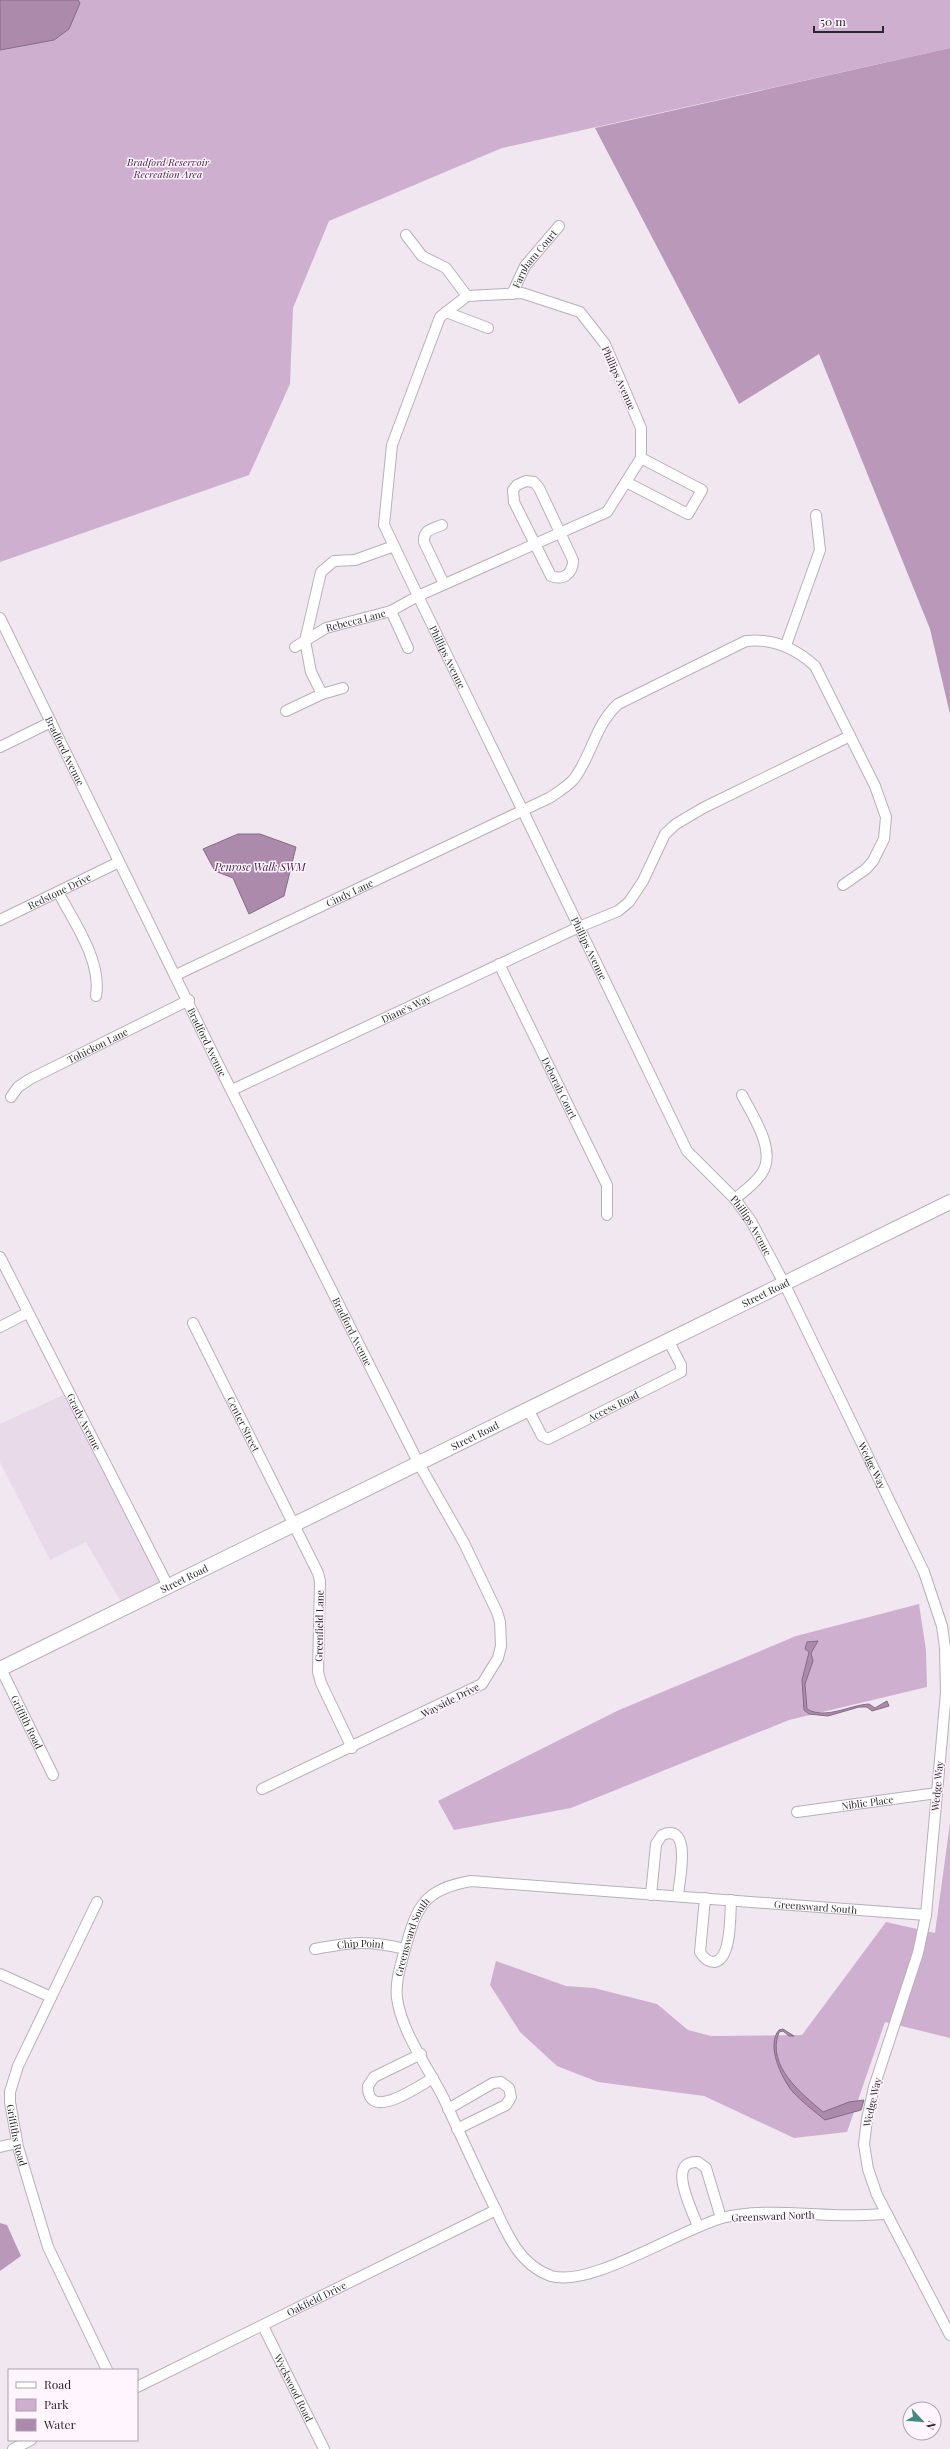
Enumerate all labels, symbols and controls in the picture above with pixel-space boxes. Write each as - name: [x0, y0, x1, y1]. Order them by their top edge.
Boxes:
- scale bar: [814, 8, 883, 34]
- text: 50 m: [820, 13, 846, 29]
- park label: Bradford Reservoir Recreation Area: [126, 155, 210, 181]
- street label: Farnham Court: [509, 226, 560, 290]
- street label: Phillips Avenue: [599, 344, 639, 412]
- street label: Rebecca Lane: [324, 606, 387, 635]
- street label: Phillips Avenue: [426, 623, 469, 691]
- street label: Bradford Avenue: [42, 714, 88, 788]
- water label: Penrose Walk SWM: [213, 859, 307, 874]
- street label: Redstone Drive: [25, 870, 93, 912]
- street label: Cindy Lane: [323, 875, 375, 910]
- street label: Phillips Avenue: [568, 914, 610, 982]
- street label: Diane's Way: [379, 991, 433, 1026]
- street label: Bradford Avenue: [184, 1005, 230, 1079]
- street label: Tohickon Lane: [65, 1025, 130, 1066]
- street label: Deborah Court: [538, 1055, 581, 1122]
- street label: Phillips Avenue: [728, 1192, 775, 1258]
- street label: Street Road: [739, 1275, 792, 1310]
- street label: Bradford Avenue: [329, 1295, 376, 1368]
- street label: Access Road: [585, 1387, 641, 1425]
- street label: Grady Avenue: [64, 1391, 105, 1453]
- street label: Center Street: [224, 1394, 263, 1455]
- street label: Street Road: [448, 1418, 501, 1453]
- street label: Wedge Way: [855, 1439, 890, 1491]
- street label: Street Road: [158, 1561, 211, 1596]
- street label: Greenfield Lane: [311, 1590, 327, 1662]
- street label: Wayside Drive: [418, 1679, 482, 1721]
- street label: Griffith Road: [8, 1693, 46, 1752]
- street label: Wedge Way: [928, 1760, 946, 1813]
- street label: Niblic Place: [841, 1792, 894, 1813]
- street label: Greensward South: [391, 1894, 433, 1978]
- street label: Greensward South: [774, 1897, 858, 1917]
- street label: Chip Point: [336, 1936, 386, 1952]
- street label: Wedge Way: [859, 2076, 884, 2129]
- street label: Griffiths Road: [4, 2103, 30, 2168]
- street label: Greensward North: [731, 2208, 815, 2224]
- street label: Oakfield Drive: [284, 2278, 349, 2319]
- street label: Wyckwood Road: [271, 2351, 316, 2424]
- legend: [8, 2369, 138, 2441]
- text: Road: [44, 2376, 71, 2392]
- text: Park: [44, 2396, 69, 2412]
- north arrow: [902, 2401, 942, 2441]
- text: Water: [43, 2416, 77, 2432]
- text: N: [923, 2419, 940, 2433]

